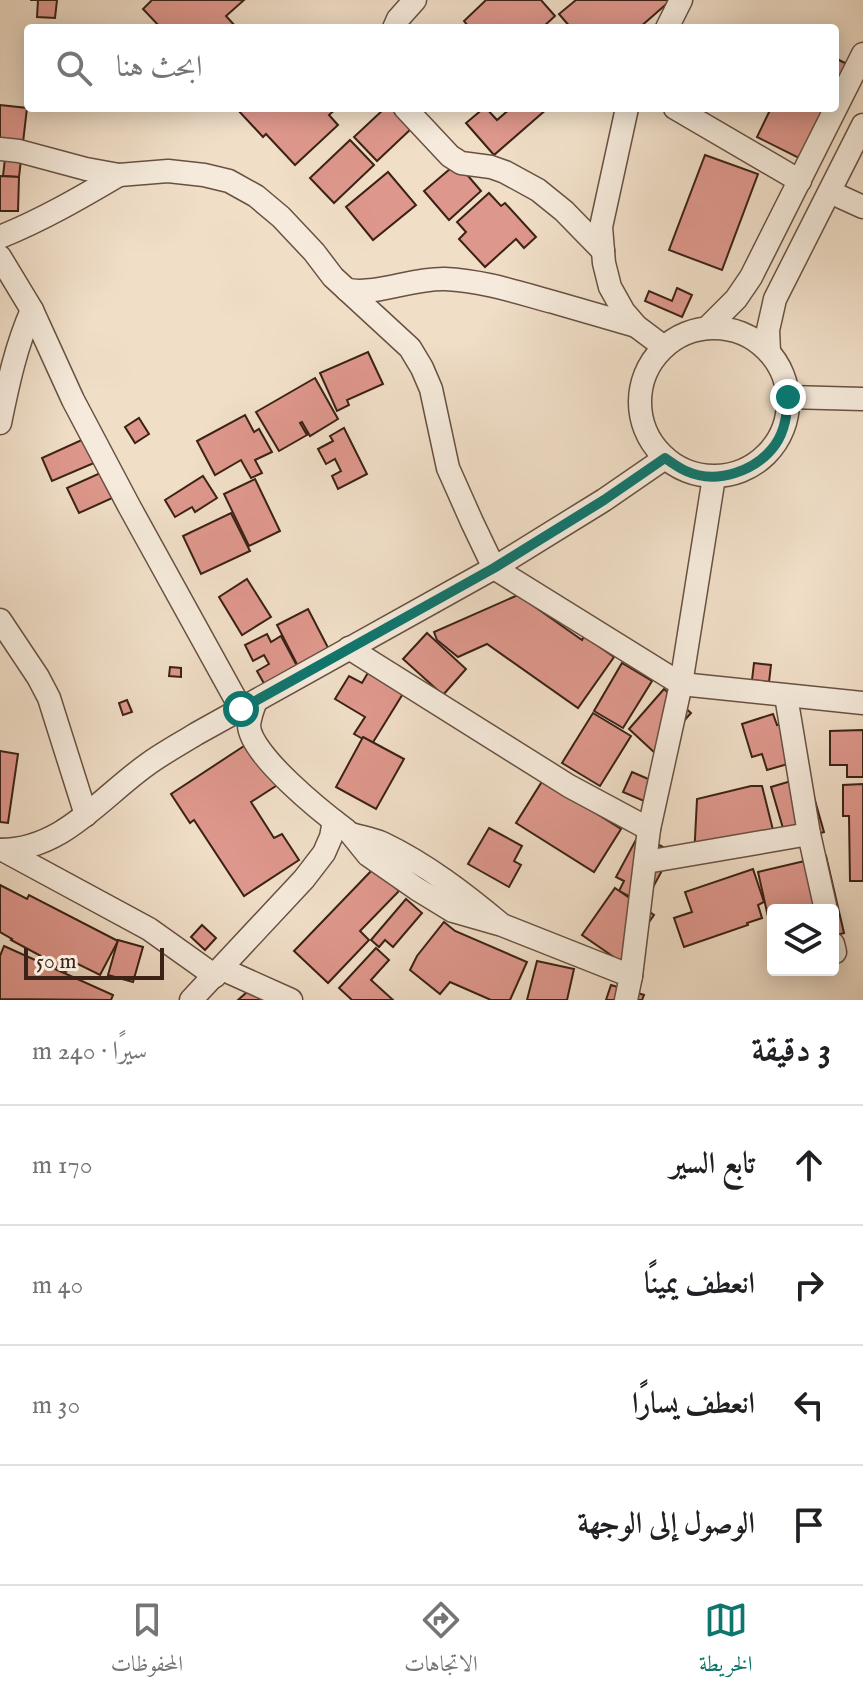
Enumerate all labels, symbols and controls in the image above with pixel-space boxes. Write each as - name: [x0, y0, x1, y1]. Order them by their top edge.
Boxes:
- search box: [24, 24, 839, 112]
- icon: search: [52, 46, 96, 90]
- text: ابحث هنا: [116, 49, 203, 87]
- route end: [770, 379, 806, 415]
- route start: [223, 691, 259, 727]
- map controls: [767, 904, 839, 976]
- button: layers: [767, 904, 839, 976]
- scale bar: [24, 944, 164, 980]
- text: 50 m: [36, 948, 77, 976]
- text: 3 دقيقة: [752, 1029, 831, 1072]
- text: سيرًا · 240 m: [32, 1035, 147, 1068]
- icon: ahead: [787, 1143, 831, 1187]
- text: تابع السير: [670, 1146, 755, 1184]
- text: 170 m: [32, 1149, 92, 1182]
- icon: right: [787, 1263, 831, 1307]
- text: انعطف يمينًا: [644, 1266, 755, 1304]
- text: 40 m: [32, 1269, 83, 1302]
- icon: left: [787, 1383, 831, 1427]
- text: انعطف يسارًا: [632, 1386, 755, 1424]
- text: 30 m: [32, 1389, 80, 1422]
- icon: arrive: [787, 1503, 831, 1547]
- text: الوصول إلى الوجهة: [578, 1506, 755, 1544]
- tab: المحفوظات: [111, 1598, 183, 1685]
- tab: الاتجاهات: [404, 1598, 478, 1685]
- tab: الخريطة: [699, 1598, 752, 1685]

